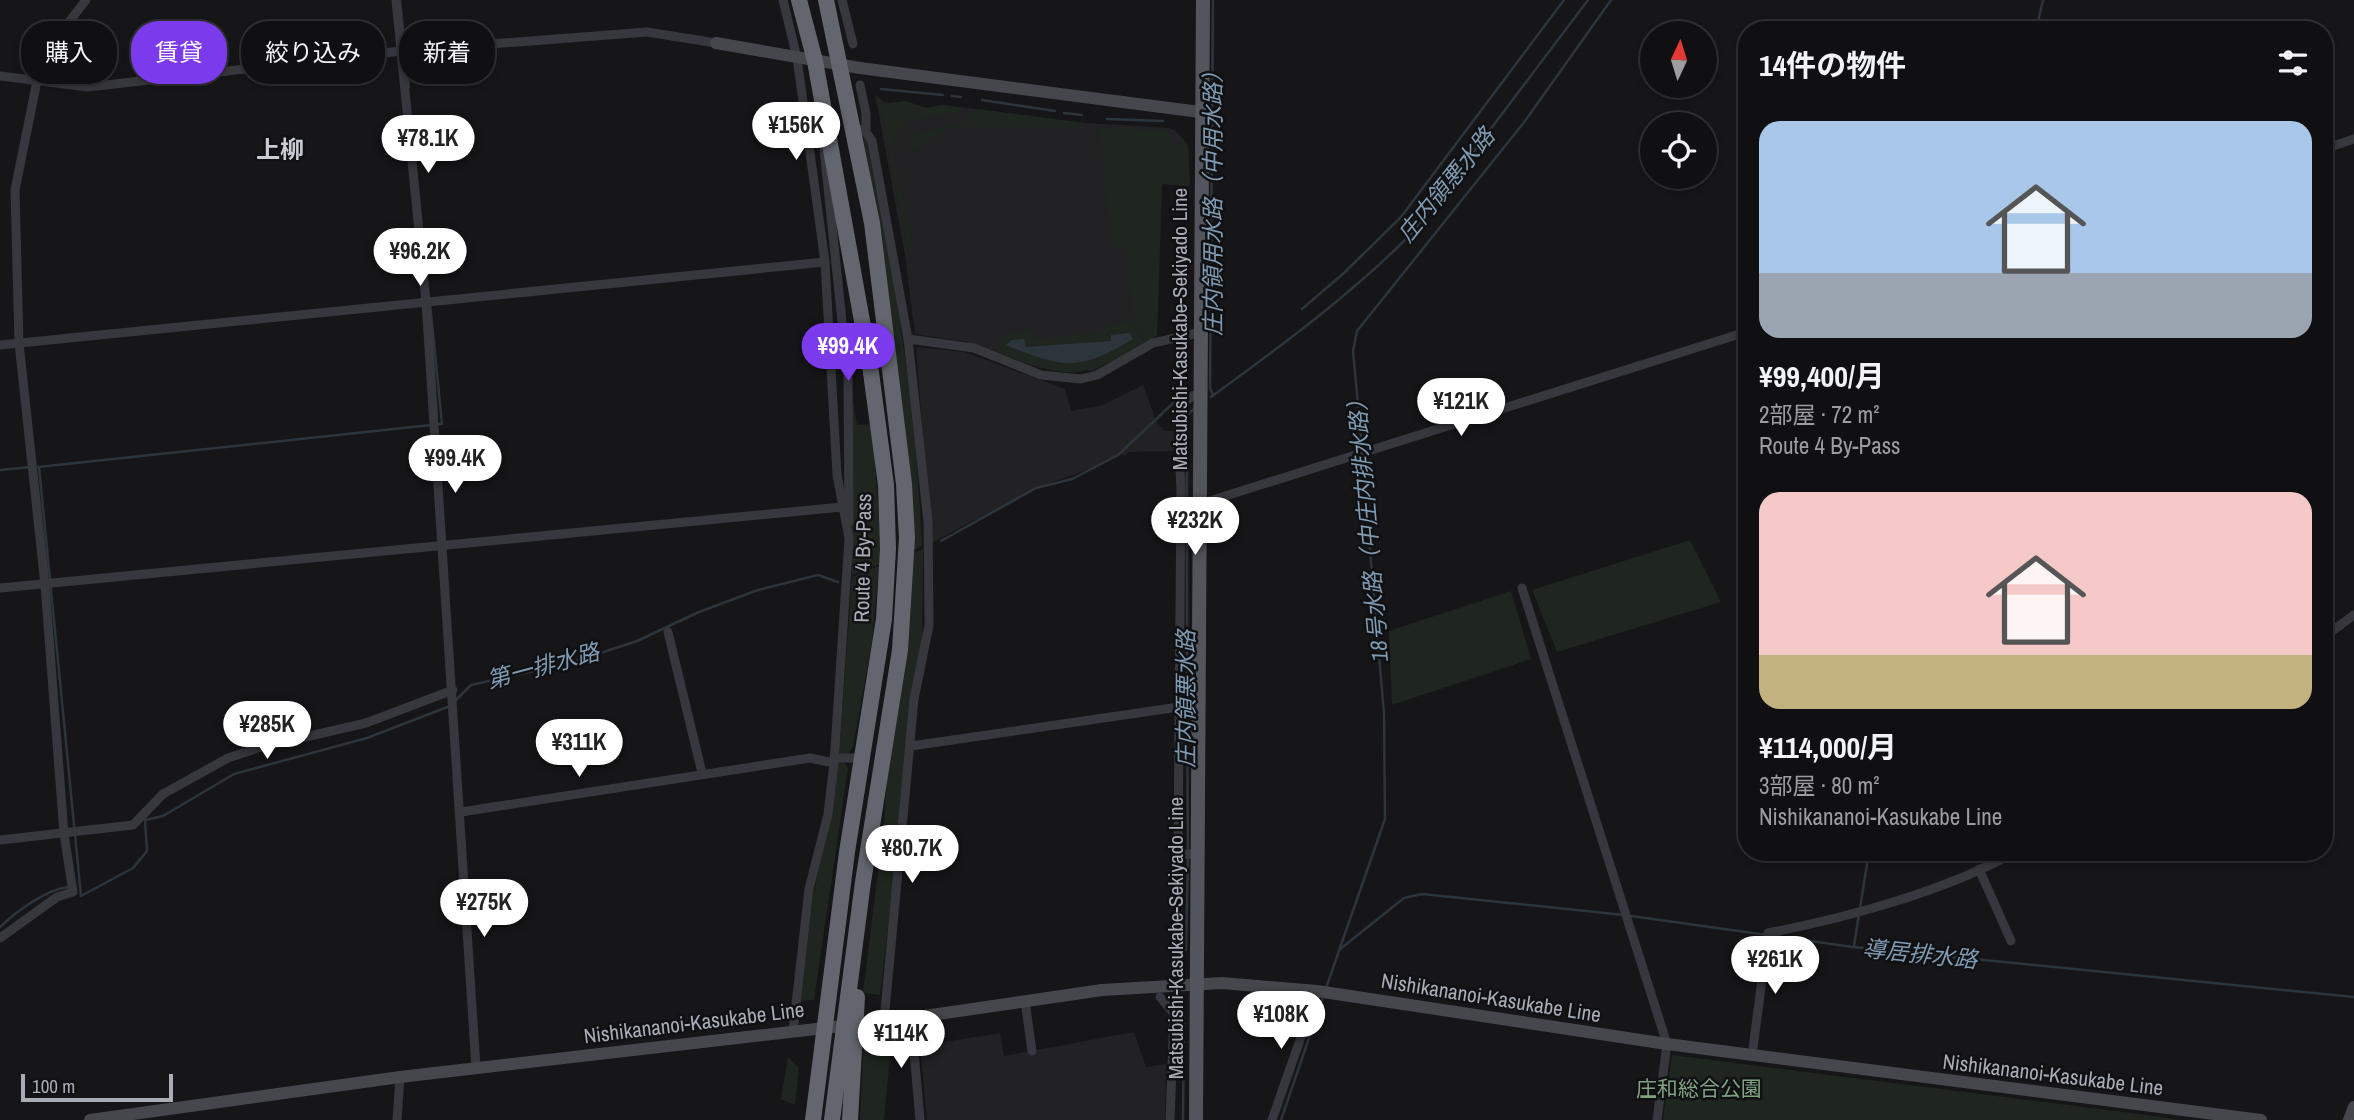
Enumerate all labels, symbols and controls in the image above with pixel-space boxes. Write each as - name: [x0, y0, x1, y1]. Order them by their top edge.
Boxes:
- chip: 購入: [21, 21, 117, 84]
- chip: 賃貸: [131, 21, 227, 84]
- chip: 絞り込み: [241, 21, 385, 84]
- chip: 新着: [399, 21, 495, 84]
- north arrow: [1640, 21, 1717, 98]
- map controls: [1640, 21, 1717, 189]
- icon: filters: [2274, 44, 2312, 82]
- text: 14件の物件: [1759, 45, 1906, 85]
- water label: 庄内領用水路（中用水路）: [1197, 60, 1228, 336]
- pin: ¥156K: [747, 102, 845, 162]
- text: ¥156K: [768, 109, 824, 140]
- button: locate: [1640, 112, 1717, 189]
- pin: ¥78.1K: [371, 116, 485, 175]
- water label: 庄内領悪水路: [1390, 120, 1502, 248]
- text: ¥78.1K: [398, 122, 458, 153]
- district label: 上柳: [256, 133, 304, 165]
- icon: home: [1973, 166, 2099, 292]
- street label: Matsubishi-Kasukabe-Sekiyado Line: [1165, 188, 1194, 470]
- pin: ¥96.2K: [363, 229, 477, 288]
- text: ¥96.2K: [390, 235, 450, 266]
- pin: ¥99.4K: [791, 324, 905, 383]
- text: ¥99.4K: [818, 330, 878, 361]
- text: ¥99,400/月: [1759, 356, 1885, 396]
- pin: ¥121K: [1412, 378, 1510, 438]
- text: ¥121K: [1433, 385, 1489, 416]
- water label: 18号水路（中庄内排水路）: [1340, 387, 1395, 663]
- text: 2部屋 · 72 m²: [1759, 399, 1879, 430]
- text: Route 4 By-Pass: [1759, 430, 1901, 461]
- pin: ¥99.4K: [398, 435, 512, 495]
- text: ¥99.4K: [425, 442, 485, 473]
- street label: Route 4 By-Pass: [847, 493, 878, 623]
- pin: ¥232K: [1146, 498, 1244, 557]
- text: ¥232K: [1167, 504, 1223, 535]
- icon: home: [1973, 537, 2099, 663]
- water label: 庄内領悪水路: [1170, 628, 1201, 768]
- water label: 第一排水路: [483, 635, 604, 695]
- pin: ¥285K: [218, 702, 316, 761]
- text: ¥285K: [239, 708, 295, 739]
- pin: ¥311K: [530, 720, 628, 779]
- text: ¥311K: [552, 726, 606, 757]
- text: ¥114,000/月: [1759, 727, 1897, 767]
- text: 3部屋 · 80 m²: [1759, 770, 1879, 801]
- street label: Matsubishi-Kasukabe-Sekiyado Line: [1161, 797, 1190, 1079]
- text: Nishikananoi-Kasukabe Line: [1759, 801, 2002, 832]
- pin: ¥80.7K: [855, 826, 969, 885]
- text: ¥80.7K: [882, 832, 942, 863]
- pin: ¥275K: [435, 880, 533, 939]
- text: ¥275K: [456, 886, 512, 917]
- water label: 導居排水路: [1861, 932, 1981, 975]
- pin: ¥261K: [1726, 936, 1824, 996]
- text: ¥261K: [1747, 943, 1803, 974]
- street label: Nishikananoi-Kasukabe Line: [1379, 966, 1603, 1029]
- pin: ¥108K: [1232, 992, 1330, 1051]
- street label: Nishikananoi-Kasukabe Line: [582, 995, 806, 1050]
- text: ¥108K: [1253, 998, 1309, 1029]
- pin: ¥114K: [852, 1010, 950, 1070]
- text: ¥114K: [874, 1017, 928, 1048]
- street label: Nishikananoi-Kasukabe Line: [1941, 1047, 2165, 1102]
- scale bar: [21, 1071, 173, 1103]
- text: 100 m: [32, 1073, 75, 1099]
- park label: 庄和総合公園: [1636, 1074, 1762, 1103]

